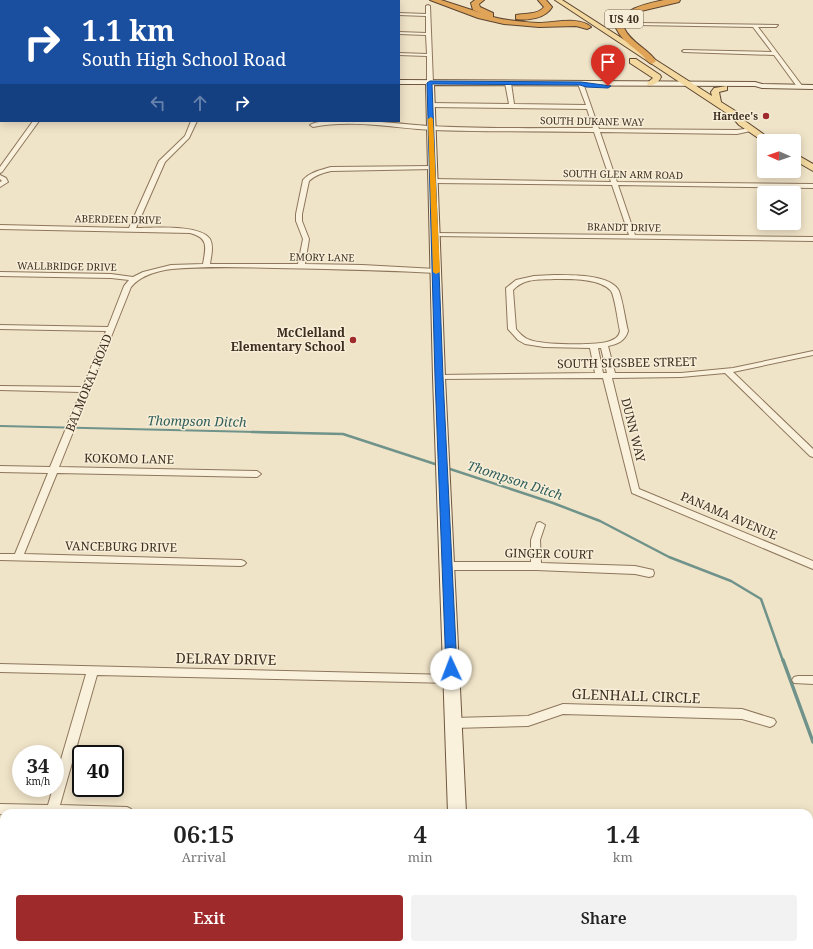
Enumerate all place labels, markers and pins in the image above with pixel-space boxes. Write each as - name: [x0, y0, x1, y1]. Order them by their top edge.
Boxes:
- pin: [591, 45, 625, 86]
- place label: Hardee's: [713, 109, 758, 123]
- marker: Hardee's: [761, 111, 771, 121]
- place label: McClelland Elementary School: [231, 324, 346, 355]
- marker: McClelland Elementary School: [348, 335, 358, 345]

